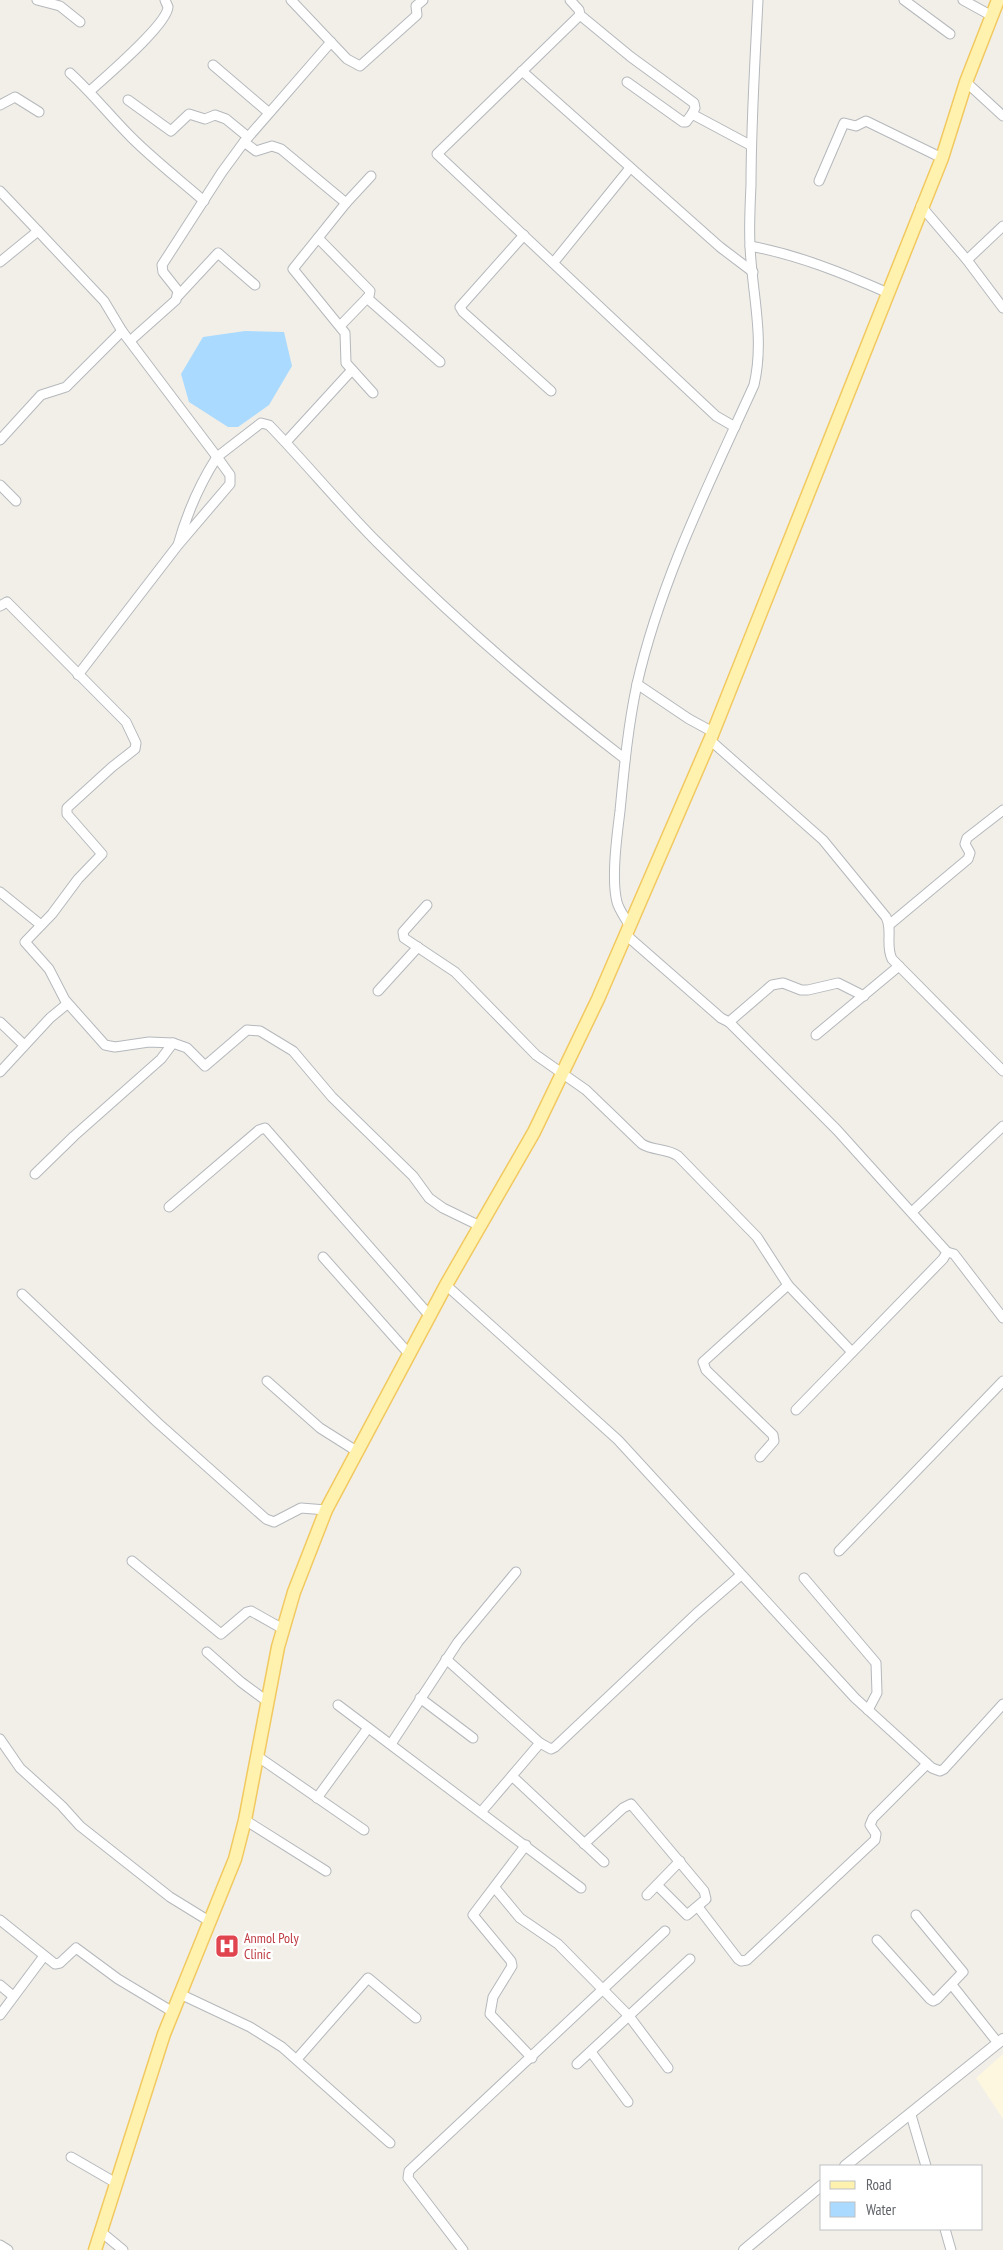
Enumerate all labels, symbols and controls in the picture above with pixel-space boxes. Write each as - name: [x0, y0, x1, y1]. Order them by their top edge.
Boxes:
- place label: Anmol Poly Clinic: [244, 1929, 299, 1963]
- hospital icon: Anmol Poly Clinic: [214, 1933, 240, 1959]
- legend: [820, 2165, 983, 2230]
- text: Road: [866, 2175, 892, 2194]
- text: Water: [866, 2200, 897, 2219]

